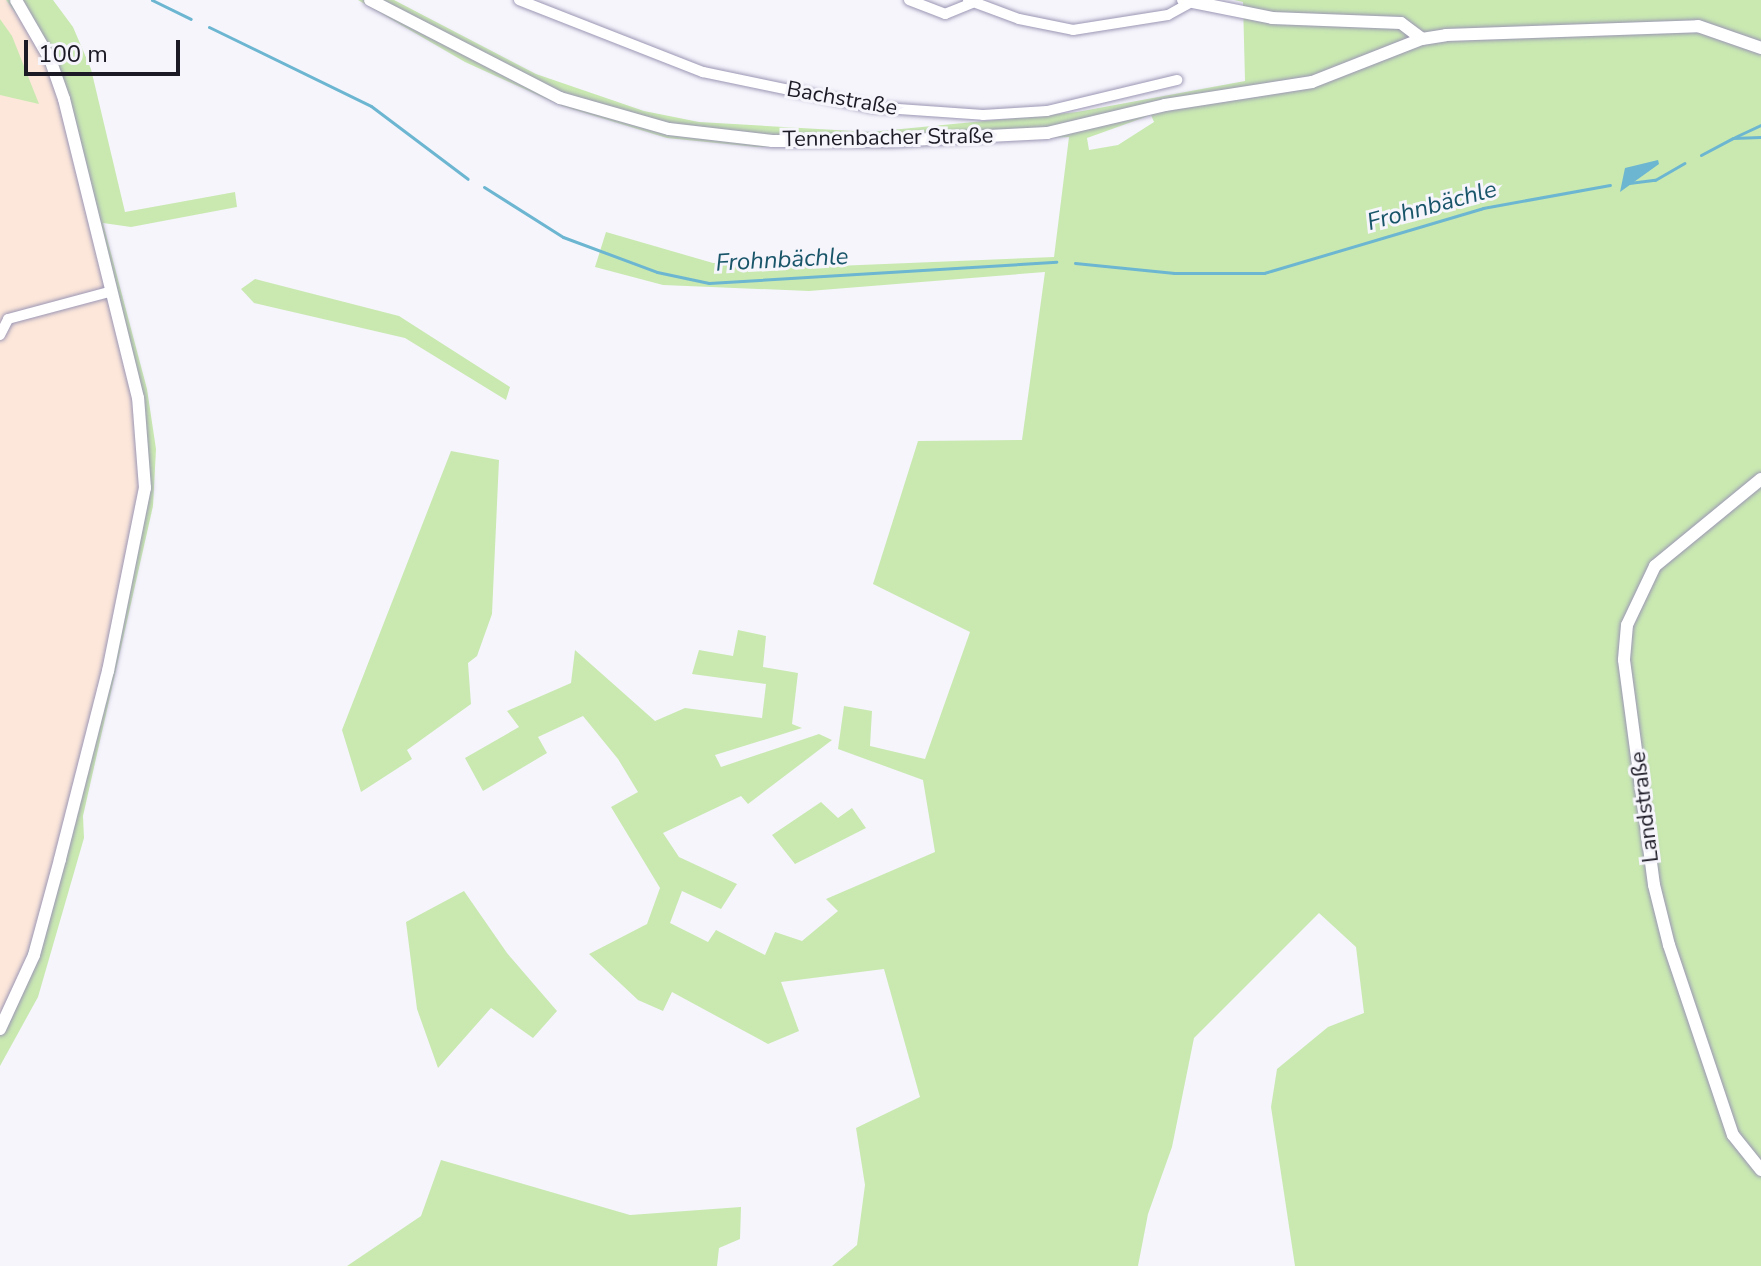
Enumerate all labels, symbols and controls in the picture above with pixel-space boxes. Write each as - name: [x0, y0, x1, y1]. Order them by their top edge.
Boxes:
- scale bar: [28, 24, 184, 74]
- text: 100 m: [38, 38, 108, 70]
- street label: Bachstraße: [785, 76, 899, 122]
- street label: Tennenbacher Straße: [782, 123, 994, 153]
- water label: Frohnbächle: [1364, 175, 1500, 237]
- water label: Frohnbächle: [715, 242, 849, 278]
- street label: Landstraße: [1625, 750, 1665, 864]

